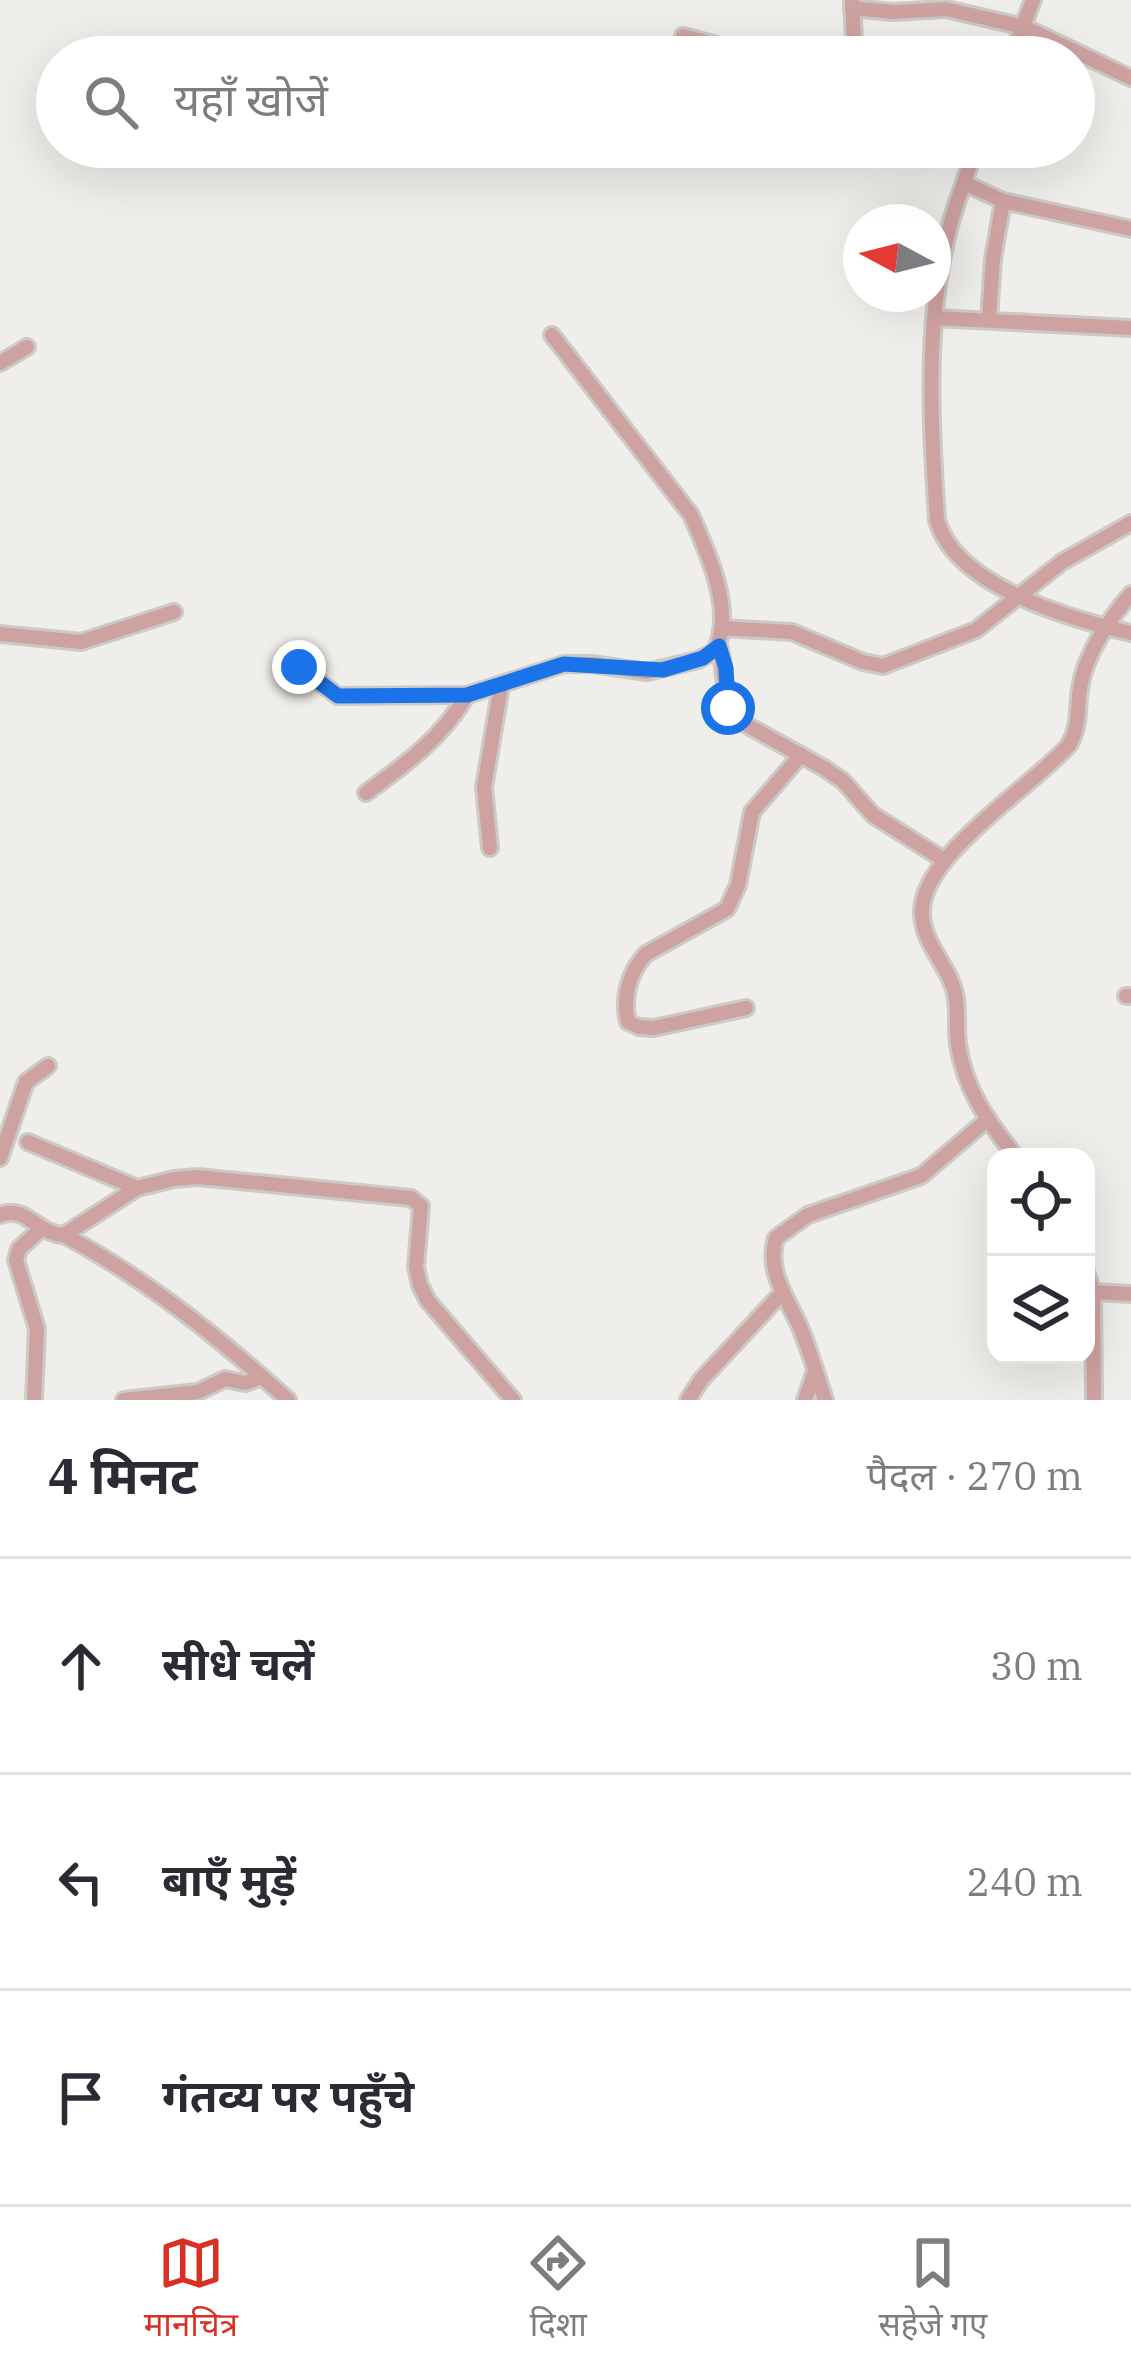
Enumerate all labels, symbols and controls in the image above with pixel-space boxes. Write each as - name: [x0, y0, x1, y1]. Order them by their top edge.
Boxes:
- search box: [36, 36, 1095, 168]
- icon: search: [78, 69, 144, 135]
- text: यहाँ खोजें: [174, 70, 328, 128]
- north arrow: [843, 204, 951, 312]
- route end: [272, 640, 326, 694]
- route start: [701, 681, 755, 735]
- map controls: [987, 1148, 1095, 1364]
- button: locate: [987, 1148, 1095, 1256]
- button: layers: [987, 1256, 1095, 1364]
- text: 4 मिनट: [48, 1442, 197, 1508]
- text: पैदल · 270 m: [867, 1450, 1083, 1501]
- icon: ahead: [48, 1633, 114, 1699]
- text: सीधे चलें: [162, 1634, 314, 1692]
- text: 30 m: [990, 1640, 1083, 1691]
- icon: left: [48, 1849, 114, 1915]
- text: बाएँ मुड़ें: [162, 1850, 296, 1908]
- text: 240 m: [967, 1856, 1083, 1907]
- icon: arrive: [48, 2065, 114, 2131]
- text: गंतव्य पर पहुँचे: [162, 2066, 414, 2124]
- tab: मानचित्र: [144, 2230, 238, 2349]
- tab: दिशा: [525, 2230, 591, 2349]
- tab: सहेजे गए: [879, 2230, 987, 2349]

